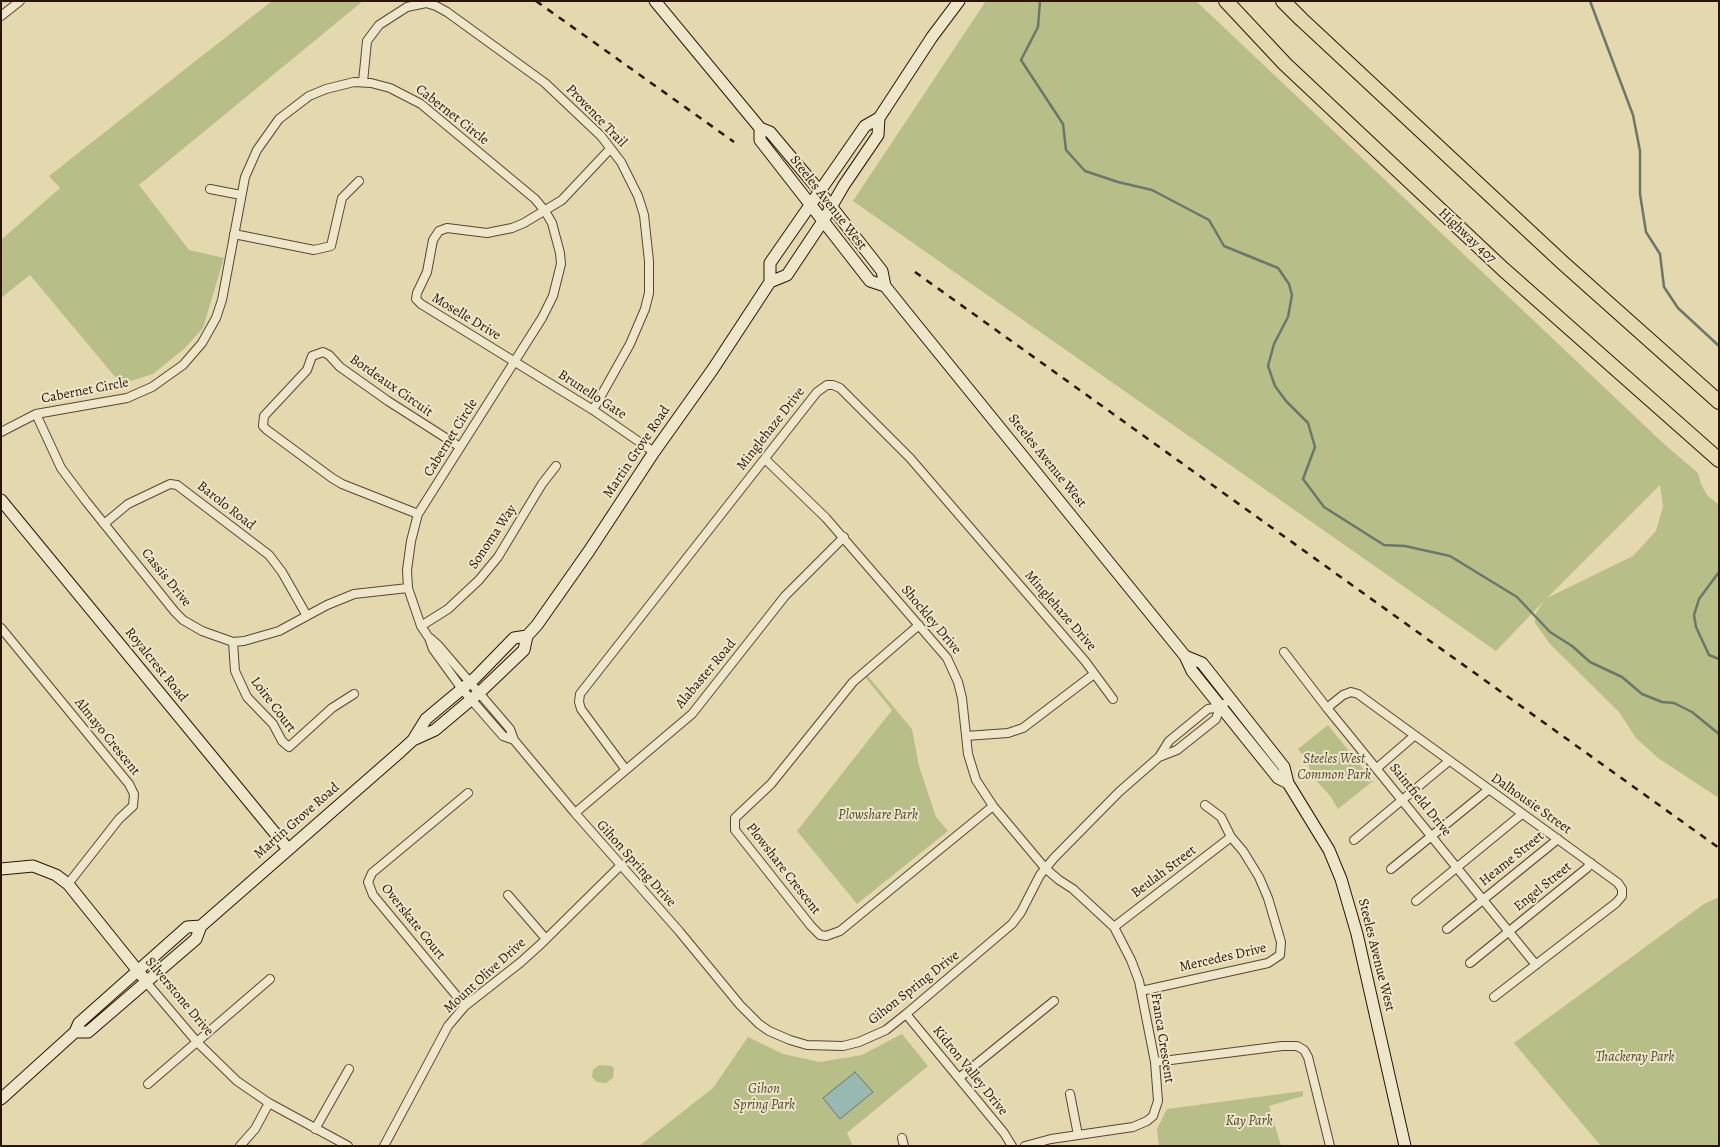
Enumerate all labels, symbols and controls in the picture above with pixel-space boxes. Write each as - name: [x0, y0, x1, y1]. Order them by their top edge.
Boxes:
- street label: Cabernet Circle: [412, 81, 492, 149]
- street label: Provence Trail: [562, 81, 630, 151]
- street label: Steeles Avenue West: [786, 152, 870, 254]
- street label: Highway 407: [1435, 205, 1499, 267]
- street label: Moselle Drive: [428, 290, 504, 344]
- street label: Bordeaux Circuit: [346, 351, 436, 421]
- street label: Brunello Gate: [555, 367, 629, 423]
- street label: Cabernet Circle: [40, 374, 130, 408]
- street label: Minglehaze Drive: [733, 384, 809, 474]
- street label: Cabernet Circle: [420, 396, 482, 480]
- street label: Martin Grove Road: [600, 403, 674, 501]
- street label: Steeles Avenue West: [1004, 411, 1090, 511]
- street label: Barolo Road: [193, 478, 259, 534]
- street label: Sonoma Way: [465, 502, 521, 572]
- street label: Cassis Drive: [137, 545, 195, 611]
- street label: Minglehaze Drive: [1021, 567, 1099, 655]
- street label: Shockley Drive: [897, 582, 965, 658]
- street label: Royalcrest Road: [121, 625, 191, 705]
- street label: Alabaster Road: [672, 636, 740, 712]
- street label: Loire Court: [247, 674, 299, 736]
- street label: Almayo Crescent: [71, 695, 143, 779]
- park label: Steeles West Common Park: [1297, 752, 1371, 784]
- street label: Saintfield Drive: [1385, 760, 1455, 840]
- street label: Dalhousie Street: [1487, 770, 1575, 838]
- street label: Martin Grove Road: [251, 779, 343, 863]
- park label: Plowshare Park: [838, 808, 918, 824]
- street label: Gihon Spring Drive: [593, 817, 679, 911]
- street label: Plowshare Crescent: [742, 820, 824, 918]
- street label: Heame Street: [1476, 828, 1548, 890]
- street label: Beulah Street: [1128, 842, 1200, 902]
- street label: Engel Street: [1511, 859, 1575, 915]
- street label: Overskate Court: [377, 881, 449, 963]
- street label: Steeles Avenue West: [1354, 897, 1398, 1013]
- street label: Mount Olive Drive: [440, 935, 530, 1017]
- street label: Mercedes Drive: [1178, 940, 1268, 976]
- street label: Gihon Spring Drive: [865, 947, 963, 1029]
- street label: Silverstone Drive: [141, 954, 217, 1040]
- street label: Franca Crescent: [1147, 992, 1177, 1084]
- street label: Kidron Valley Drive: [929, 1023, 1011, 1119]
- park label: Thackeray Park: [1596, 1050, 1674, 1066]
- park label: Gihon Spring Park: [733, 1082, 795, 1114]
- park label: Kay Park: [1225, 1114, 1273, 1130]

